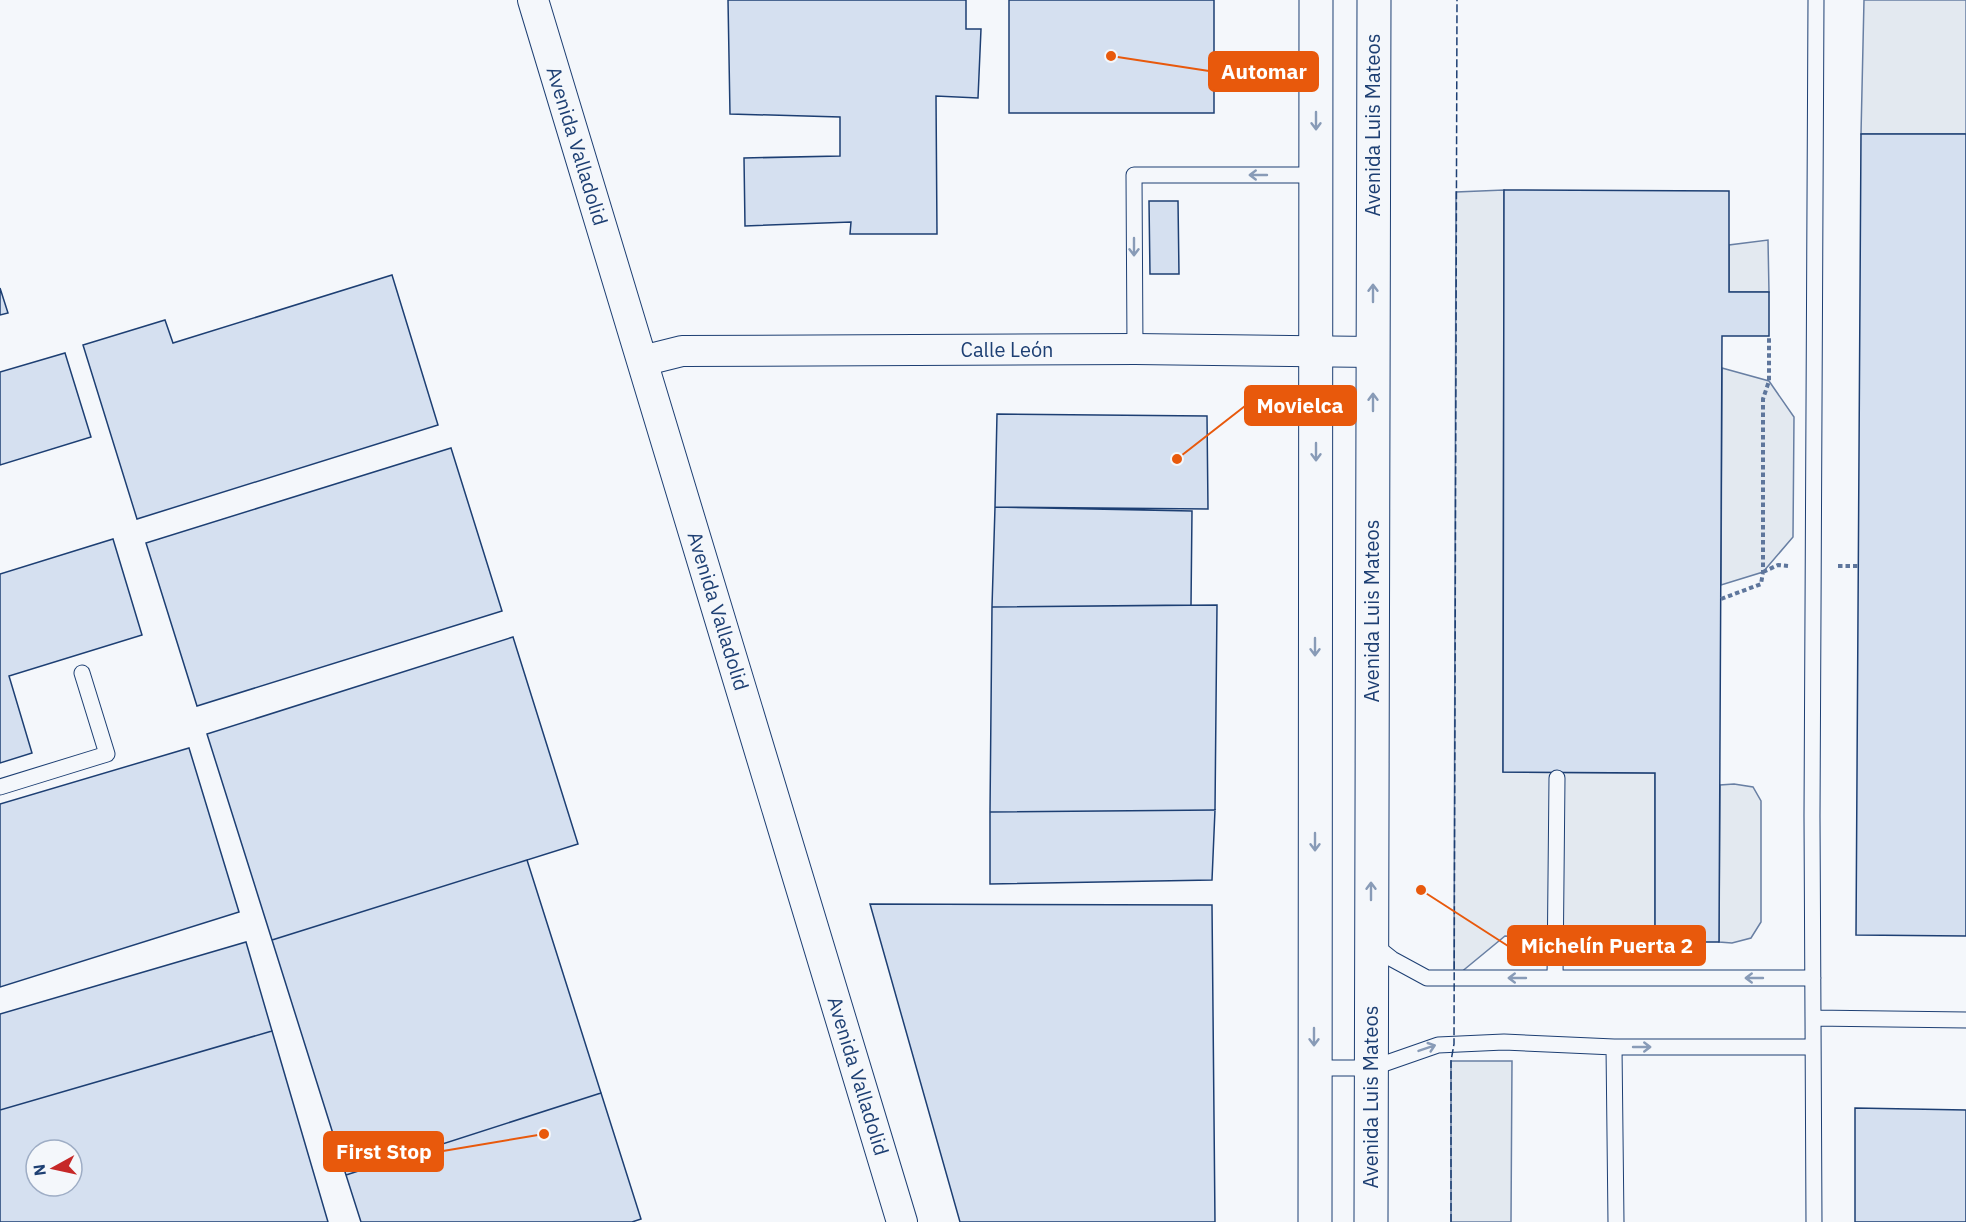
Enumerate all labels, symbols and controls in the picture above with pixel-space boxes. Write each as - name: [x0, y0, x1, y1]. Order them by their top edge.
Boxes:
- street label: Avenida Luis Mateos: [1359, 34, 1386, 216]
- callout: Automar: [1209, 52, 1318, 91]
- text: Automar: [1221, 57, 1307, 85]
- street label: Avenida Valladolid: [540, 63, 615, 229]
- one-way arrow: [1310, 111, 1322, 131]
- one-way arrow: [1248, 169, 1268, 181]
- one-way arrow: [1128, 236, 1140, 256]
- one-way arrow: [1367, 284, 1379, 304]
- street label: Calle León: [961, 336, 1053, 363]
- callout: Movielca: [1245, 386, 1356, 425]
- text: Movielca: [1256, 391, 1344, 419]
- one-way arrow: [1367, 392, 1379, 412]
- one-way arrow: [1310, 441, 1322, 461]
- street label: Avenida Luis Mateos: [1358, 520, 1385, 702]
- street label: Avenida Valladolid: [681, 528, 756, 694]
- one-way arrow: [1309, 636, 1321, 656]
- one-way arrow: [1309, 831, 1321, 851]
- one-way arrow: [1365, 881, 1377, 901]
- callout: Michelín Puerta 2: [1508, 926, 1705, 965]
- text: Michelín Puerta 2: [1521, 931, 1693, 959]
- one-way arrow: [1508, 972, 1528, 984]
- one-way arrow: [1745, 972, 1765, 984]
- street label: Avenida Valladolid: [821, 993, 896, 1159]
- street label: Avenida Luis Mateos: [1357, 1006, 1384, 1188]
- one-way arrow: [1308, 1026, 1320, 1046]
- one-way arrow: [1632, 1041, 1652, 1053]
- one-way arrow: [1417, 1042, 1436, 1053]
- callout: First Stop: [324, 1132, 443, 1171]
- text: First Stop: [336, 1137, 432, 1165]
- north arrow: [24, 1138, 84, 1198]
- text: N: [28, 1163, 50, 1177]

